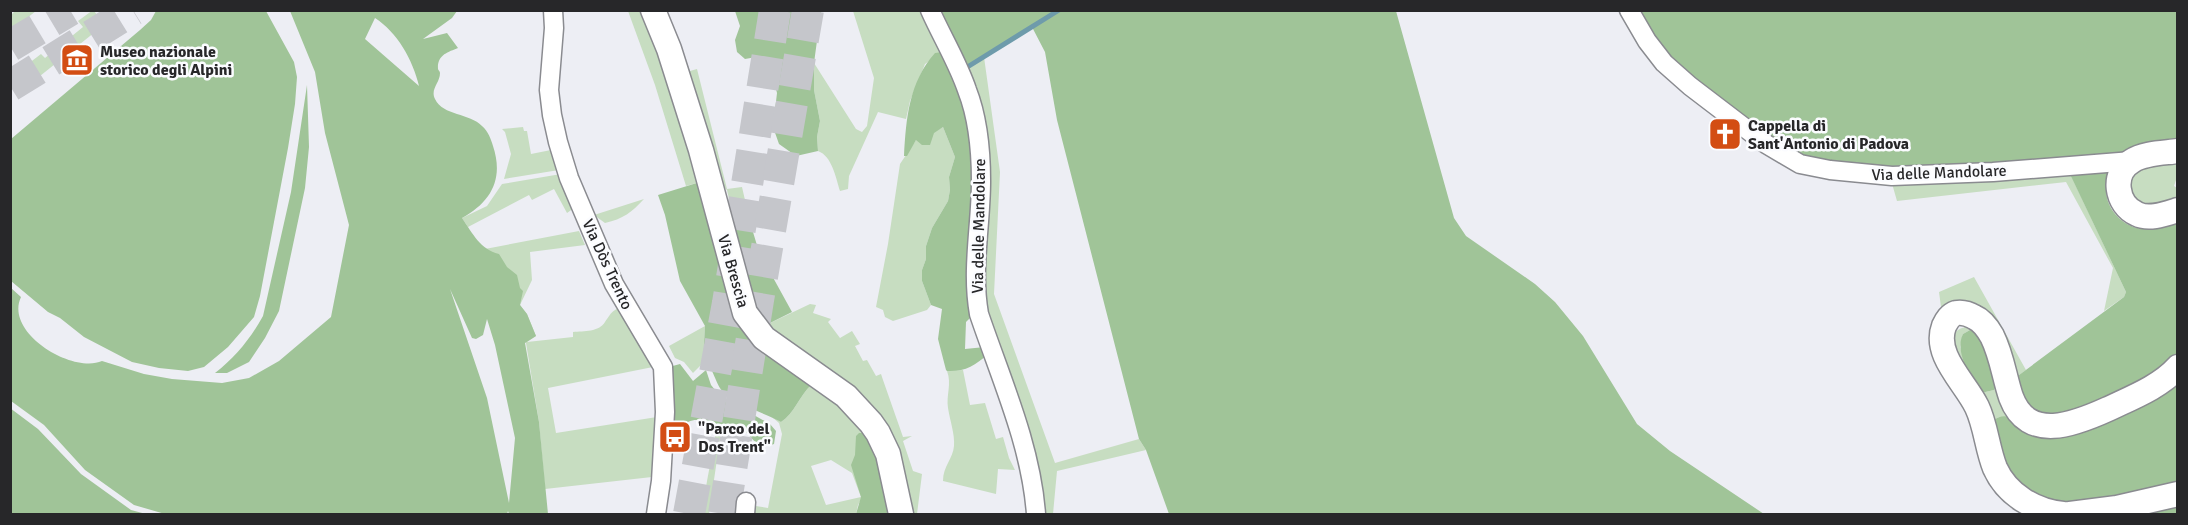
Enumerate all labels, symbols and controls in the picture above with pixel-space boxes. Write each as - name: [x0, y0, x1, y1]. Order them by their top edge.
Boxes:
- museum icon: Museo nazionale storico degli Alpini: [59, 42, 95, 78]
- place label: Museo nazionale storico degli Alpini: [100, 42, 232, 80]
- church icon: Cappella di Sant'Antonio di Padova: [1707, 116, 1743, 152]
- place label: Cappella di Sant'Antonio di Padova: [1748, 116, 1909, 154]
- street label: Via delle Mandolare: [968, 158, 990, 294]
- street label: Via delle Mandolare: [1871, 161, 2007, 185]
- street label: Via Dòs Trento: [577, 216, 637, 313]
- street label: Via Brescia: [713, 232, 753, 310]
- bus stop icon: "Parco del Dos Trent": [657, 419, 693, 455]
- place label: "Parco del Dos Trent": [698, 419, 771, 457]

